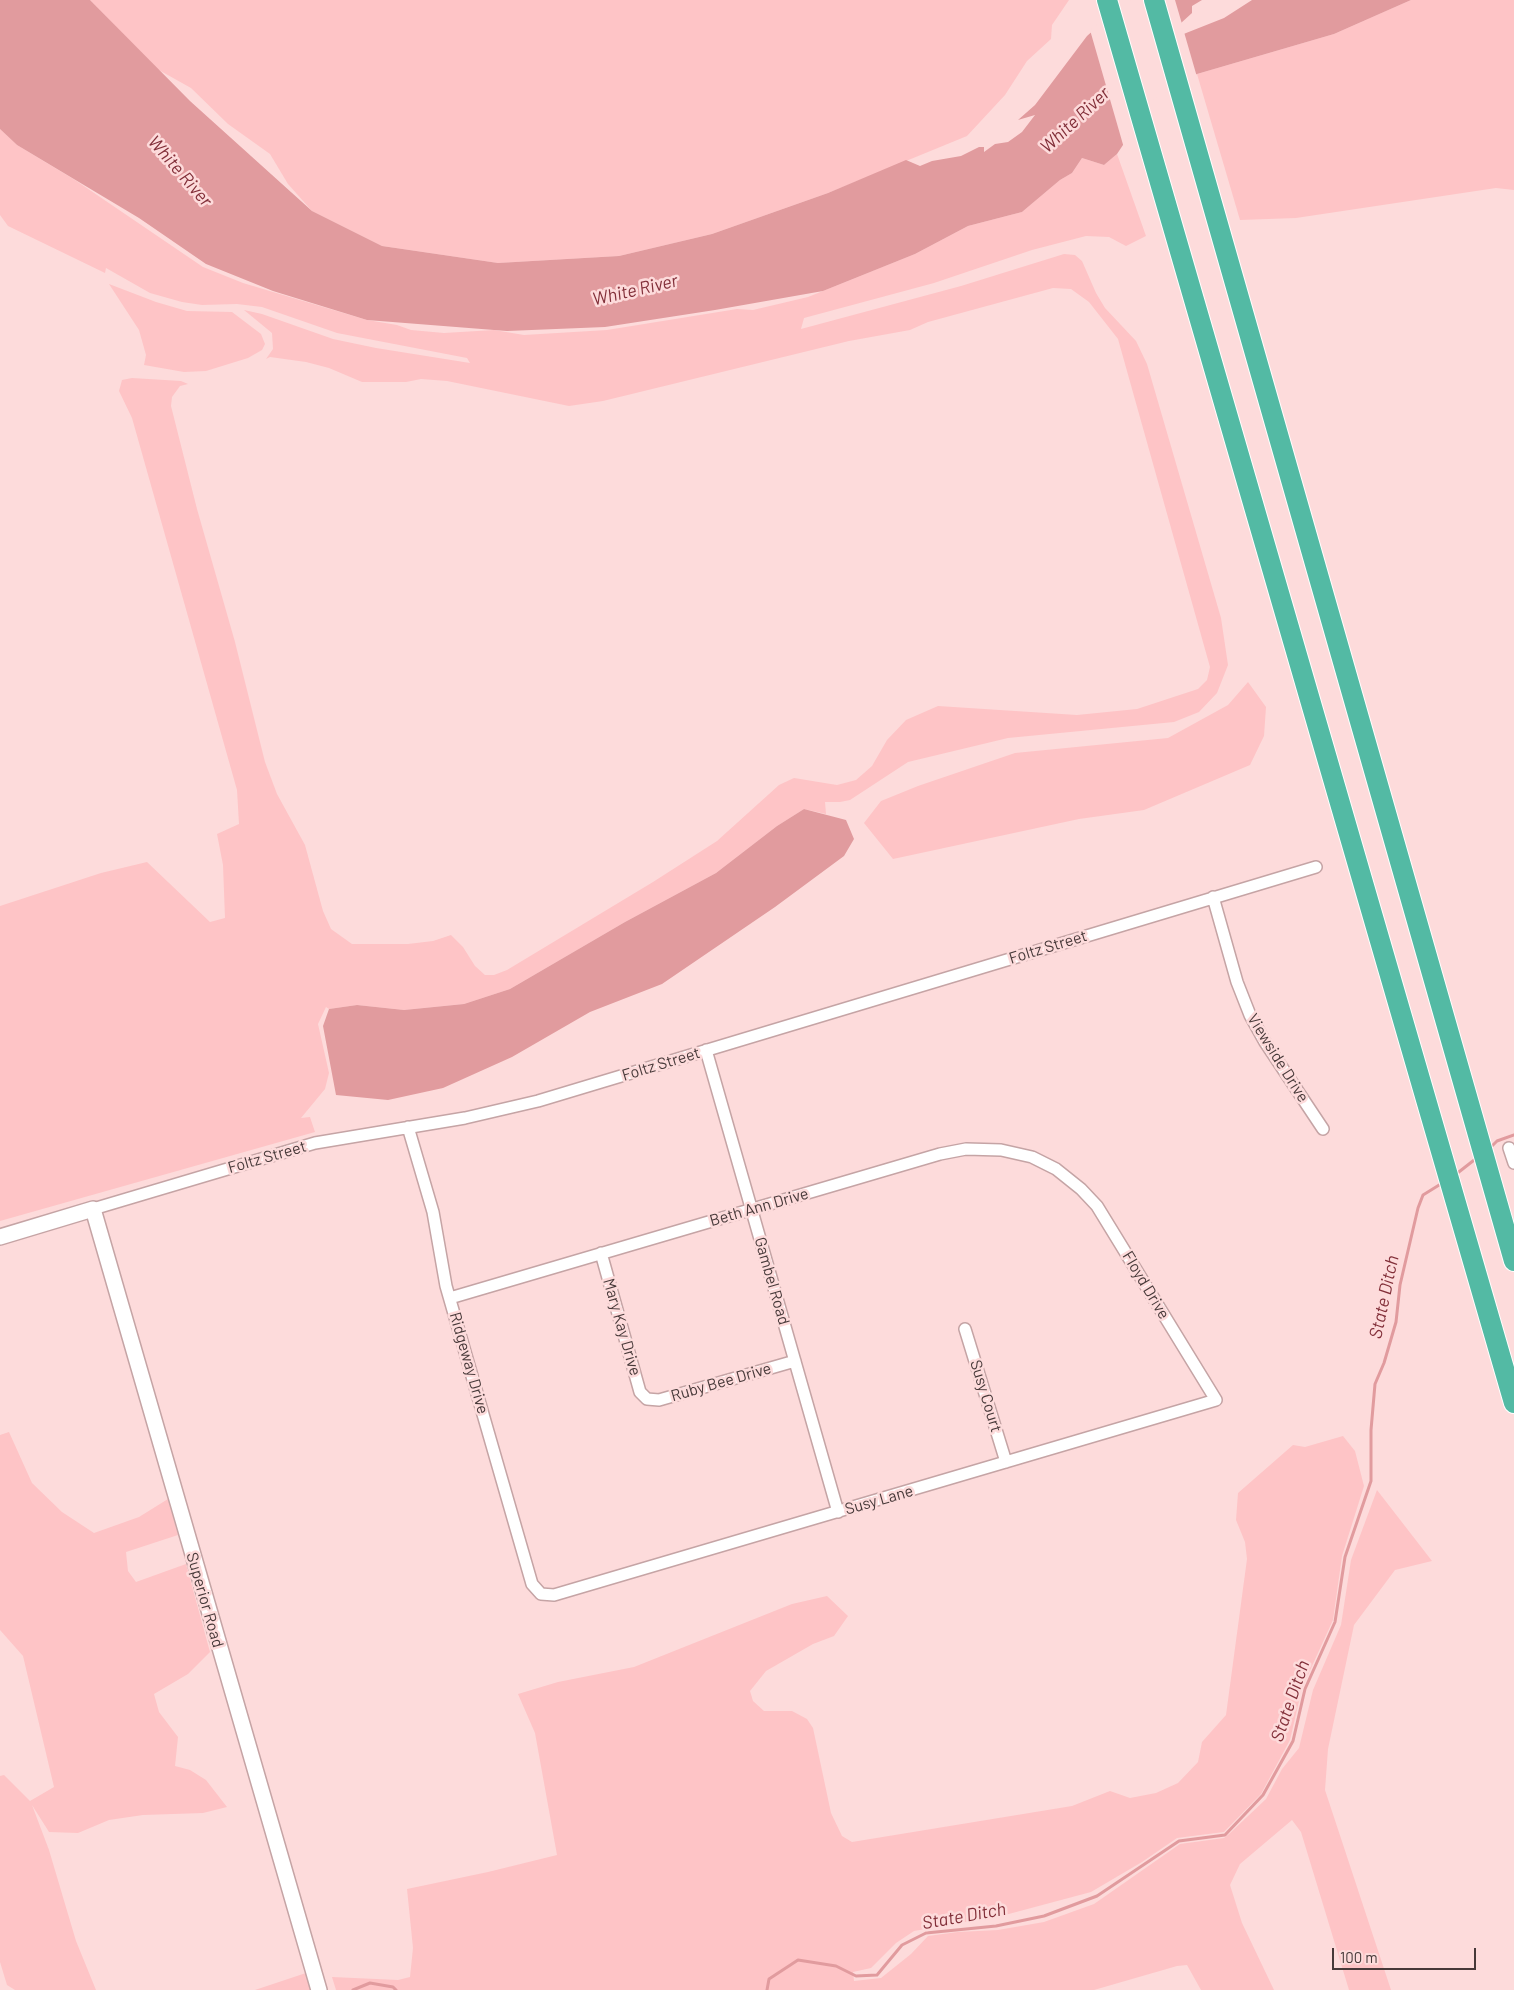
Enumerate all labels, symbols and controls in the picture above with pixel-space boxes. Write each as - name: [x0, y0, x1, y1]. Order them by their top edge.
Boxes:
- water label: White River: [1036, 82, 1114, 158]
- water label: White River: [143, 131, 217, 211]
- water label: White River: [590, 270, 680, 310]
- street label: Foltz Street: [1007, 926, 1089, 968]
- street label: Viewside Drive: [1243, 1010, 1313, 1106]
- street label: Foltz Street: [620, 1043, 702, 1085]
- street label: Foltz Street: [226, 1137, 308, 1177]
- street label: Beth Ann Drive: [707, 1184, 811, 1230]
- street label: Gambel Road: [750, 1235, 794, 1327]
- street label: Floyd Drive: [1118, 1248, 1174, 1322]
- water label: State Ditch: [1365, 1253, 1403, 1341]
- street label: Mary Kay Drive: [599, 1276, 645, 1378]
- street label: Ridgeway Drive: [445, 1310, 493, 1416]
- street label: Susy Court: [966, 1358, 1006, 1434]
- street label: Ruby Bee Drive: [669, 1359, 773, 1405]
- street label: Susy Lane: [843, 1481, 915, 1519]
- street label: Superior Road: [182, 1550, 228, 1650]
- water label: State Ditch: [1266, 1657, 1314, 1745]
- water label: State Ditch: [920, 1898, 1008, 1934]
- scale bar: [1334, 1938, 1478, 1970]
- text: 100 m: [1340, 1948, 1378, 1966]

